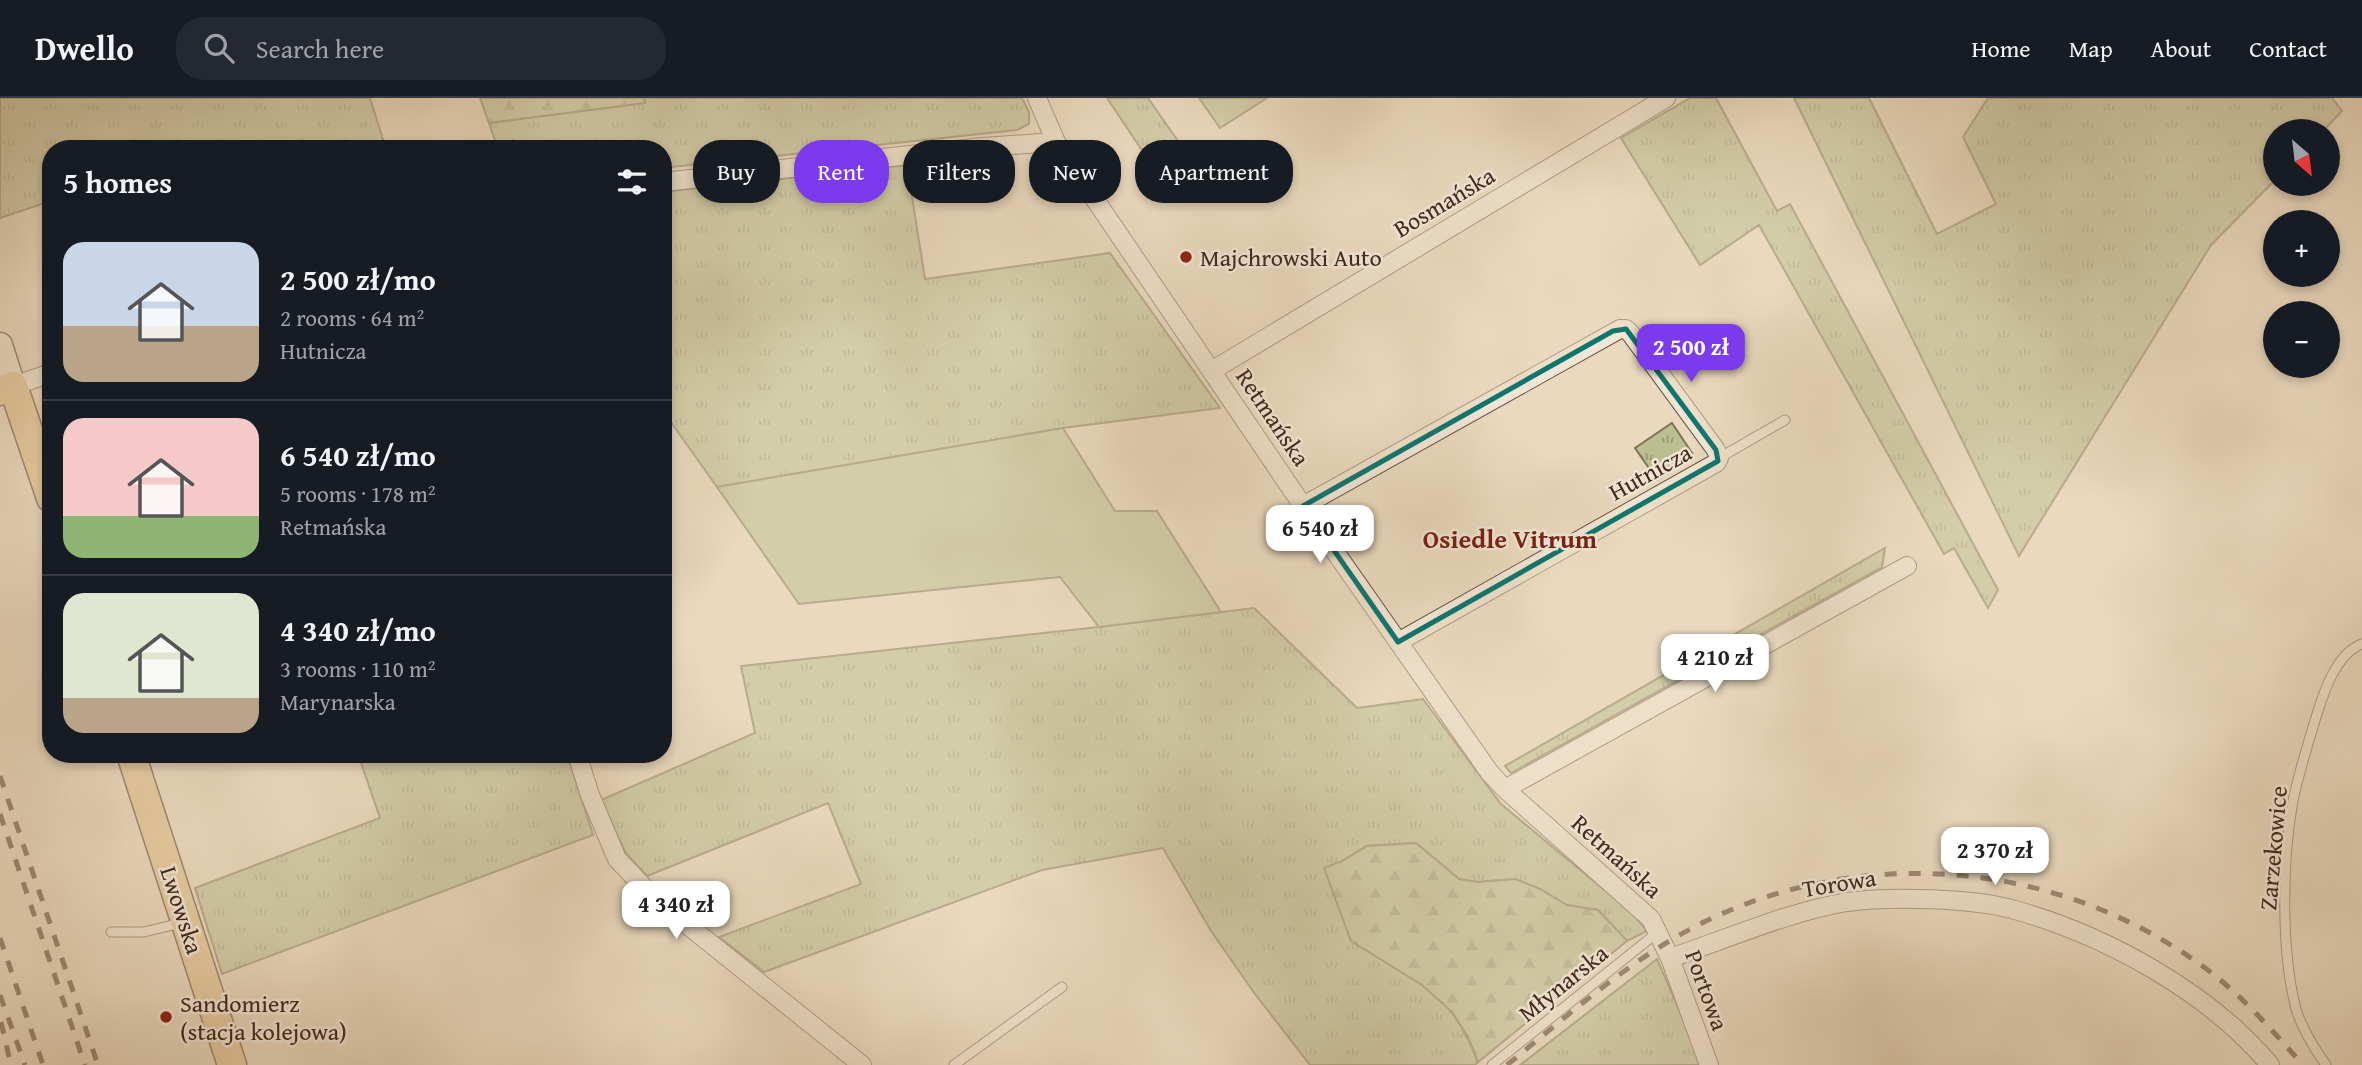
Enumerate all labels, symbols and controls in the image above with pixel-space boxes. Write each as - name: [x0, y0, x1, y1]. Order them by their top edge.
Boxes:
- search box: [176, 17, 666, 80]
- text: Dwello: [35, 24, 134, 72]
- icon: search: [200, 29, 238, 67]
- text: Search here: [256, 29, 384, 68]
- text: Home: [1972, 31, 2031, 66]
- text: Map: [2069, 31, 2113, 66]
- text: About: [2151, 31, 2211, 66]
- text: Contact: [2249, 31, 2327, 66]
- north arrow: [2263, 119, 2340, 196]
- map controls: [2263, 119, 2340, 378]
- chip: Buy: [693, 140, 780, 203]
- chip: Rent: [794, 140, 889, 203]
- chip: Filters: [903, 140, 1015, 203]
- chip: New: [1029, 140, 1121, 203]
- chip: Apartment: [1135, 140, 1293, 203]
- street label: Bosmańska: [1387, 158, 1502, 246]
- text: 5 homes: [63, 160, 172, 204]
- icon: filters: [613, 163, 651, 201]
- button: +: [2263, 210, 2340, 287]
- place label: Majchrowski Auto: [1200, 240, 1382, 275]
- marker: Majchrowski Auto: [1178, 249, 1194, 265]
- text: 2 500 zł/mo: [280, 257, 436, 301]
- icon: home: [119, 270, 203, 354]
- text: 2 rooms · 64 m²: [280, 301, 424, 334]
- button: −: [2263, 301, 2340, 378]
- pin: 2 500 zł: [1619, 324, 1763, 384]
- text: 2 500 zł: [1653, 330, 1729, 363]
- text: Hutnicza: [280, 334, 366, 367]
- street label: Retmańska: [1227, 361, 1319, 473]
- text: 6 540 zł/mo: [280, 433, 436, 477]
- street label: Hutnicza: [1602, 435, 1698, 509]
- icon: home: [119, 446, 203, 530]
- text: 5 rooms · 178 m²: [280, 477, 435, 510]
- pin: 6 540 zł: [1248, 505, 1392, 565]
- text: Retmańska: [280, 510, 386, 543]
- text: 6 540 zł: [1282, 511, 1358, 544]
- district label: Osiedle Vitrum: [1423, 519, 1598, 558]
- text: 4 340 zł/mo: [280, 608, 436, 652]
- icon: home: [119, 621, 203, 705]
- pin: 4 210 zł: [1643, 634, 1787, 694]
- text: 4 210 zł: [1677, 640, 1753, 673]
- text: 3 rooms · 110 m²: [280, 652, 435, 685]
- text: Marynarska: [280, 685, 396, 718]
- street label: Zarzekowice: [2250, 784, 2296, 912]
- street label: Retmańska: [1564, 806, 1670, 907]
- pin: 2 370 zł: [1923, 828, 2067, 887]
- text: 2 370 zł: [1957, 833, 2033, 866]
- street label: Torowa: [1800, 860, 1879, 906]
- street label: Lwowska: [151, 862, 213, 959]
- pin: 4 340 zł: [604, 882, 748, 941]
- text: 4 340 zł: [638, 887, 714, 920]
- street label: Młynarska: [1511, 936, 1616, 1030]
- street label: Portowa: [1676, 945, 1738, 1036]
- place label: Sandomierz (stacja kolejowa): [180, 986, 347, 1049]
- marker: Sandomierz (stacja kolejowa): [158, 1009, 174, 1025]

